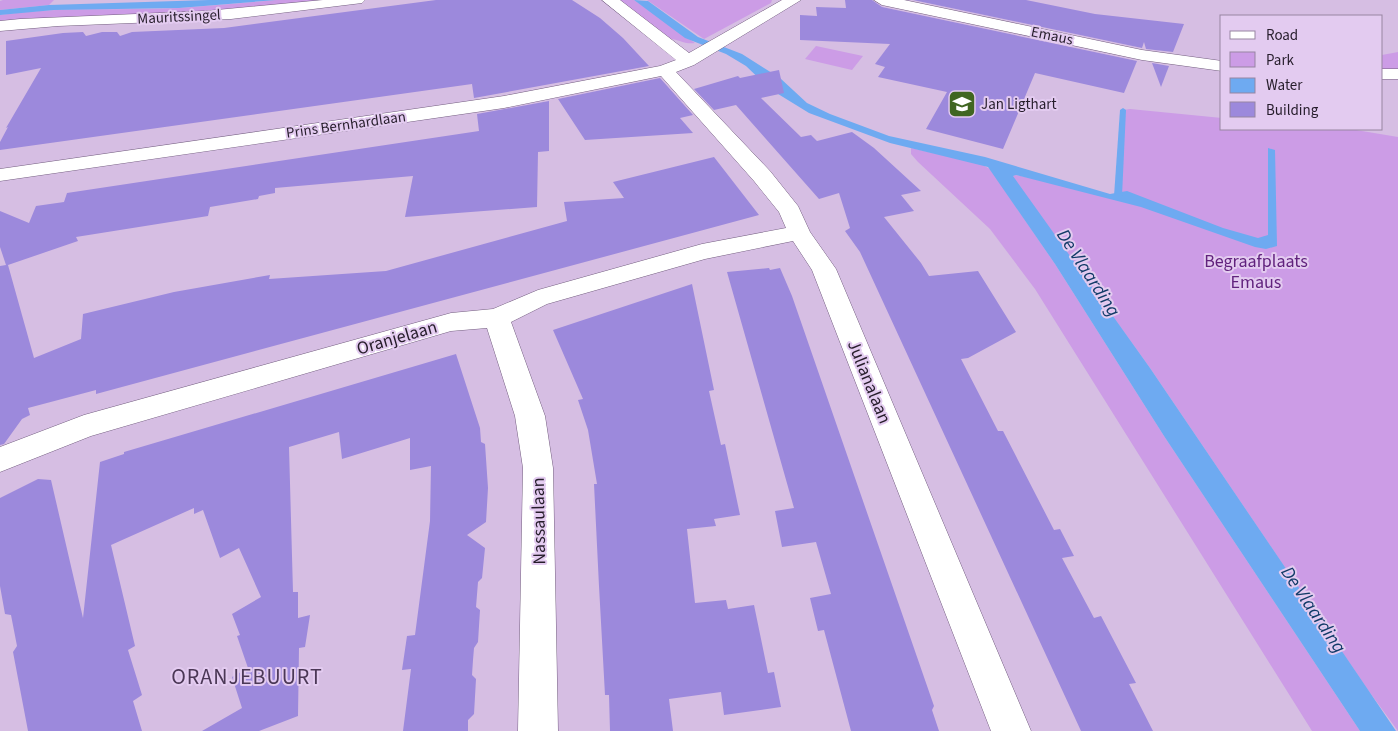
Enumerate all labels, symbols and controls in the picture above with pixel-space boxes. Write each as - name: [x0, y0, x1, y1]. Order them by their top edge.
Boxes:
- street label: Mauritssingel: [137, 4, 221, 30]
- legend: [1220, 15, 1383, 130]
- street label: Emaus: [1029, 21, 1075, 51]
- text: Road: [1266, 25, 1298, 46]
- text: Park: [1266, 50, 1295, 71]
- text: Water: [1266, 75, 1303, 96]
- school or university icon: Jan Ligthart: [947, 89, 977, 119]
- place label: Jan Ligthart: [981, 94, 1057, 115]
- text: Building: [1266, 100, 1319, 121]
- street label: Prins Bernhardlaan: [285, 106, 407, 144]
- water label: De Vlaarding: [1050, 224, 1126, 322]
- park label: Begraafplaats Emaus: [1204, 249, 1308, 295]
- street label: Oranjelaan: [354, 315, 440, 361]
- street label: Julianalaan: [841, 337, 897, 427]
- street label: Nassaulaan: [526, 477, 552, 565]
- water label: De Vlaarding: [1274, 561, 1352, 659]
- district label: ORANJEBUURT: [171, 661, 323, 693]

